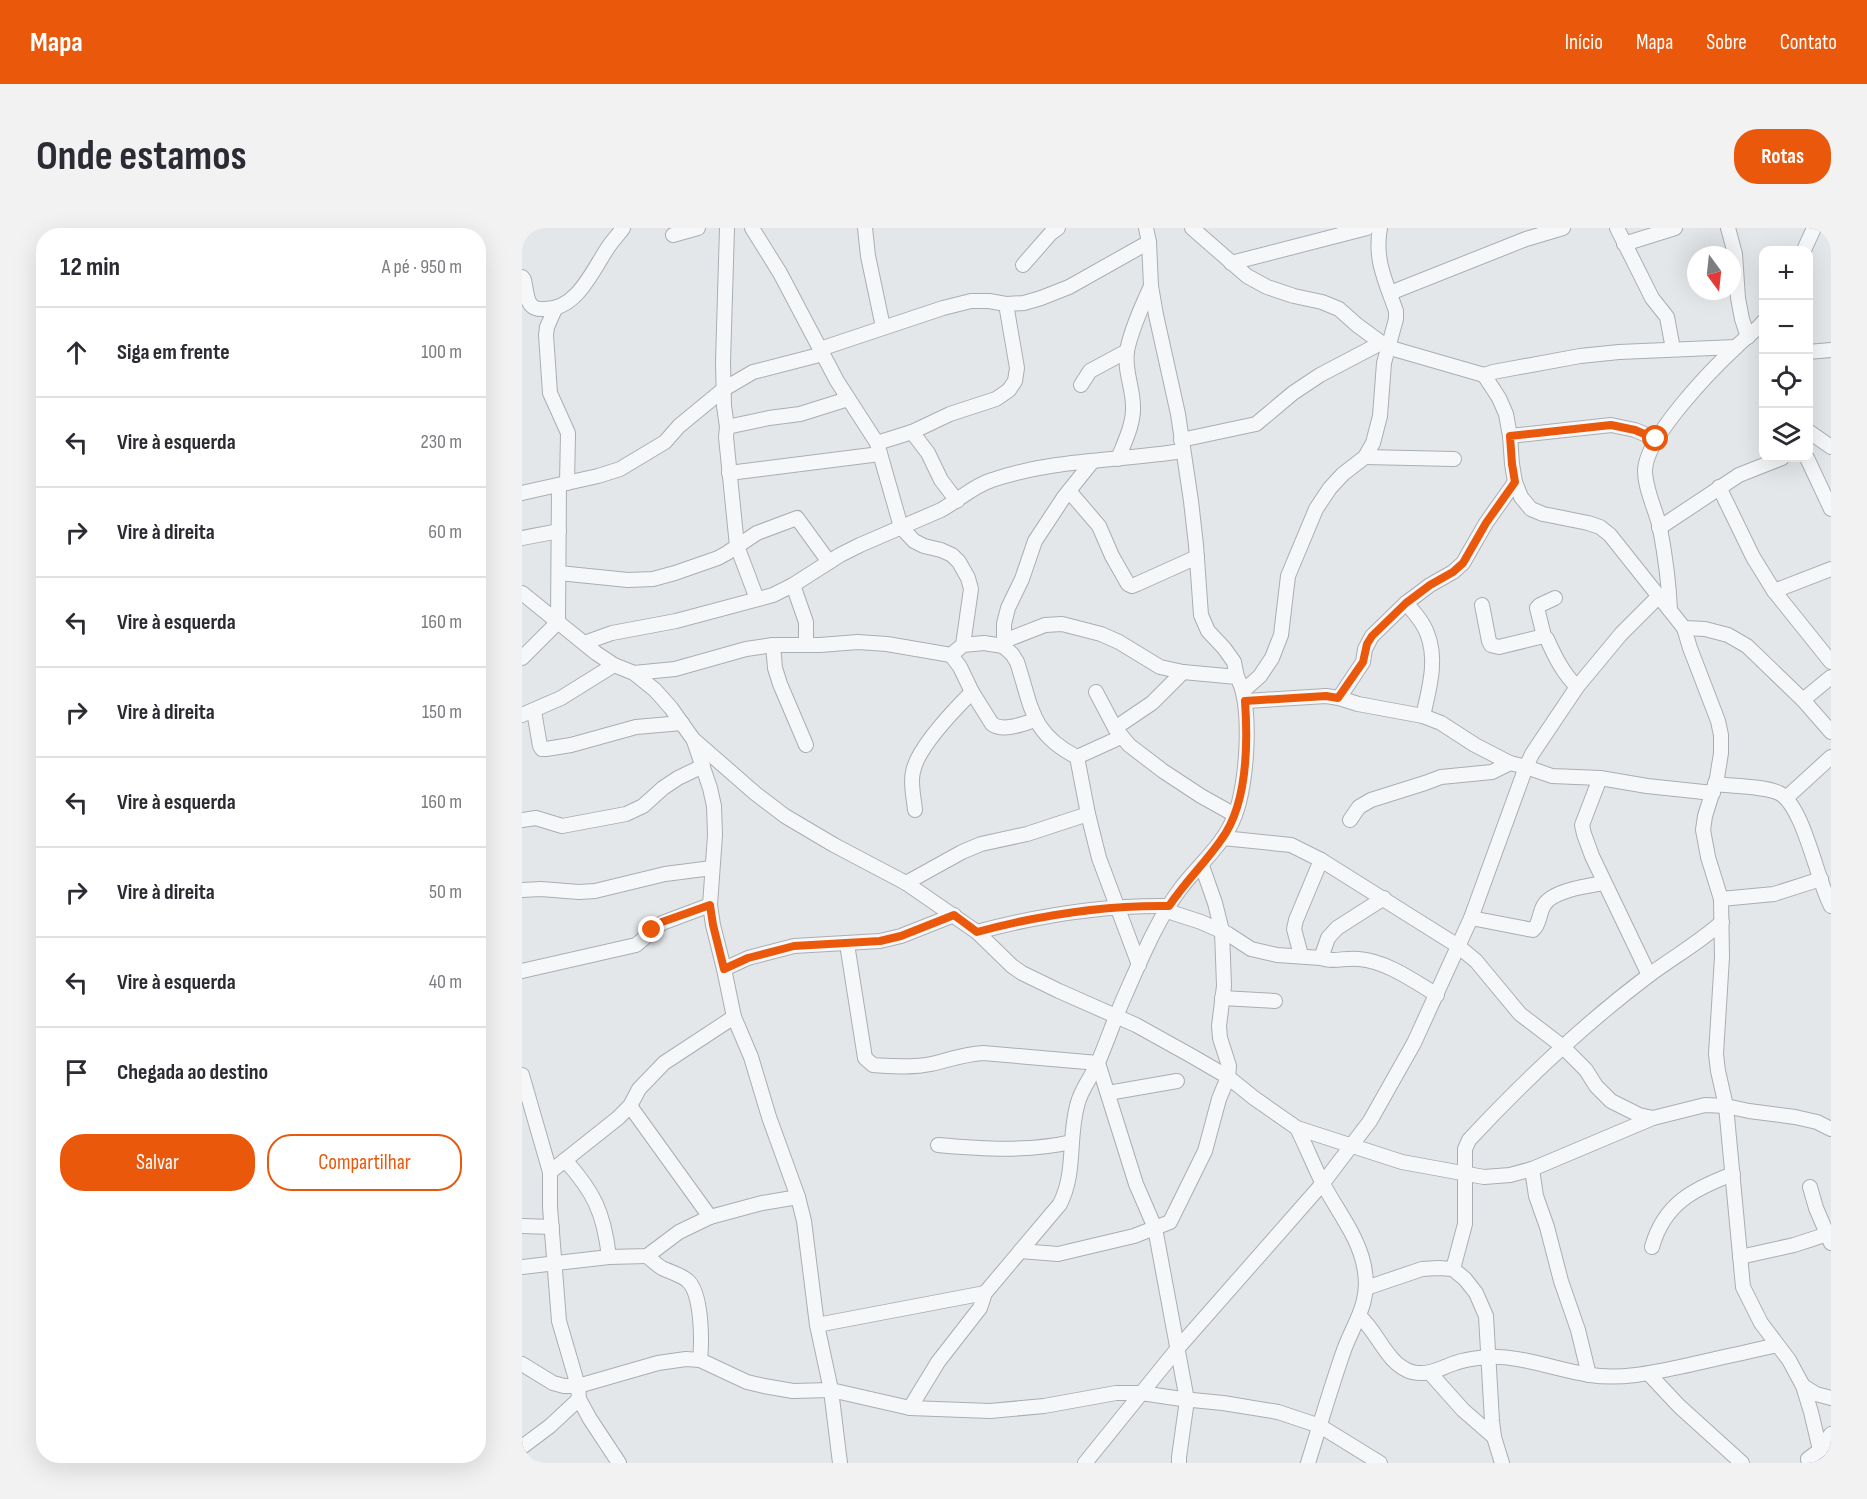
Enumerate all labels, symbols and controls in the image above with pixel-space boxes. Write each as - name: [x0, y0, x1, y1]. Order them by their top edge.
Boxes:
- text: Mapa: [30, 26, 83, 59]
- text: Início: [1565, 30, 1603, 55]
- text: Mapa: [1636, 30, 1673, 55]
- text: Sobre: [1706, 30, 1747, 55]
- text: Contato: [1780, 30, 1837, 55]
- button: Rotas: [1734, 129, 1831, 184]
- text: Onde estamos: [36, 131, 247, 182]
- north arrow: [1687, 246, 1741, 300]
- map controls: [1759, 246, 1813, 462]
- button: +: [1759, 246, 1813, 300]
- text: 12 min: [60, 252, 120, 283]
- text: A pé · 950 m: [382, 255, 462, 279]
- button: −: [1759, 300, 1813, 354]
- icon: ahead: [60, 336, 93, 369]
- text: Siga em frente: [117, 339, 230, 366]
- text: 100 m: [421, 340, 462, 364]
- button: locate: [1759, 354, 1813, 408]
- button: layers: [1759, 408, 1813, 462]
- route start: [1642, 425, 1668, 451]
- icon: left: [60, 426, 93, 459]
- text: Vire à esquerda: [117, 429, 236, 456]
- text: 230 m: [420, 430, 462, 454]
- icon: right: [60, 516, 93, 549]
- text: Vire à direita: [117, 519, 215, 546]
- text: 60 m: [428, 520, 462, 544]
- icon: left: [60, 606, 93, 639]
- text: Vire à esquerda: [117, 609, 236, 636]
- text: 160 m: [421, 610, 462, 634]
- icon: right: [60, 696, 93, 729]
- text: Vire à direita: [117, 699, 215, 726]
- text: 150 m: [422, 700, 462, 724]
- icon: left: [60, 786, 93, 819]
- text: Vire à esquerda: [117, 789, 236, 816]
- text: 160 m: [421, 790, 462, 814]
- icon: right: [60, 876, 93, 909]
- text: Vire à direita: [117, 879, 215, 906]
- text: 50 m: [429, 880, 462, 904]
- route end: [638, 916, 664, 942]
- icon: left: [60, 966, 93, 999]
- text: Vire à esquerda: [117, 969, 236, 996]
- text: 40 m: [429, 970, 462, 994]
- icon: arrive: [60, 1056, 93, 1089]
- text: Chegada ao destino: [117, 1059, 268, 1086]
- button: Salvar: [60, 1134, 255, 1191]
- button: Compartilhar: [267, 1134, 462, 1191]

